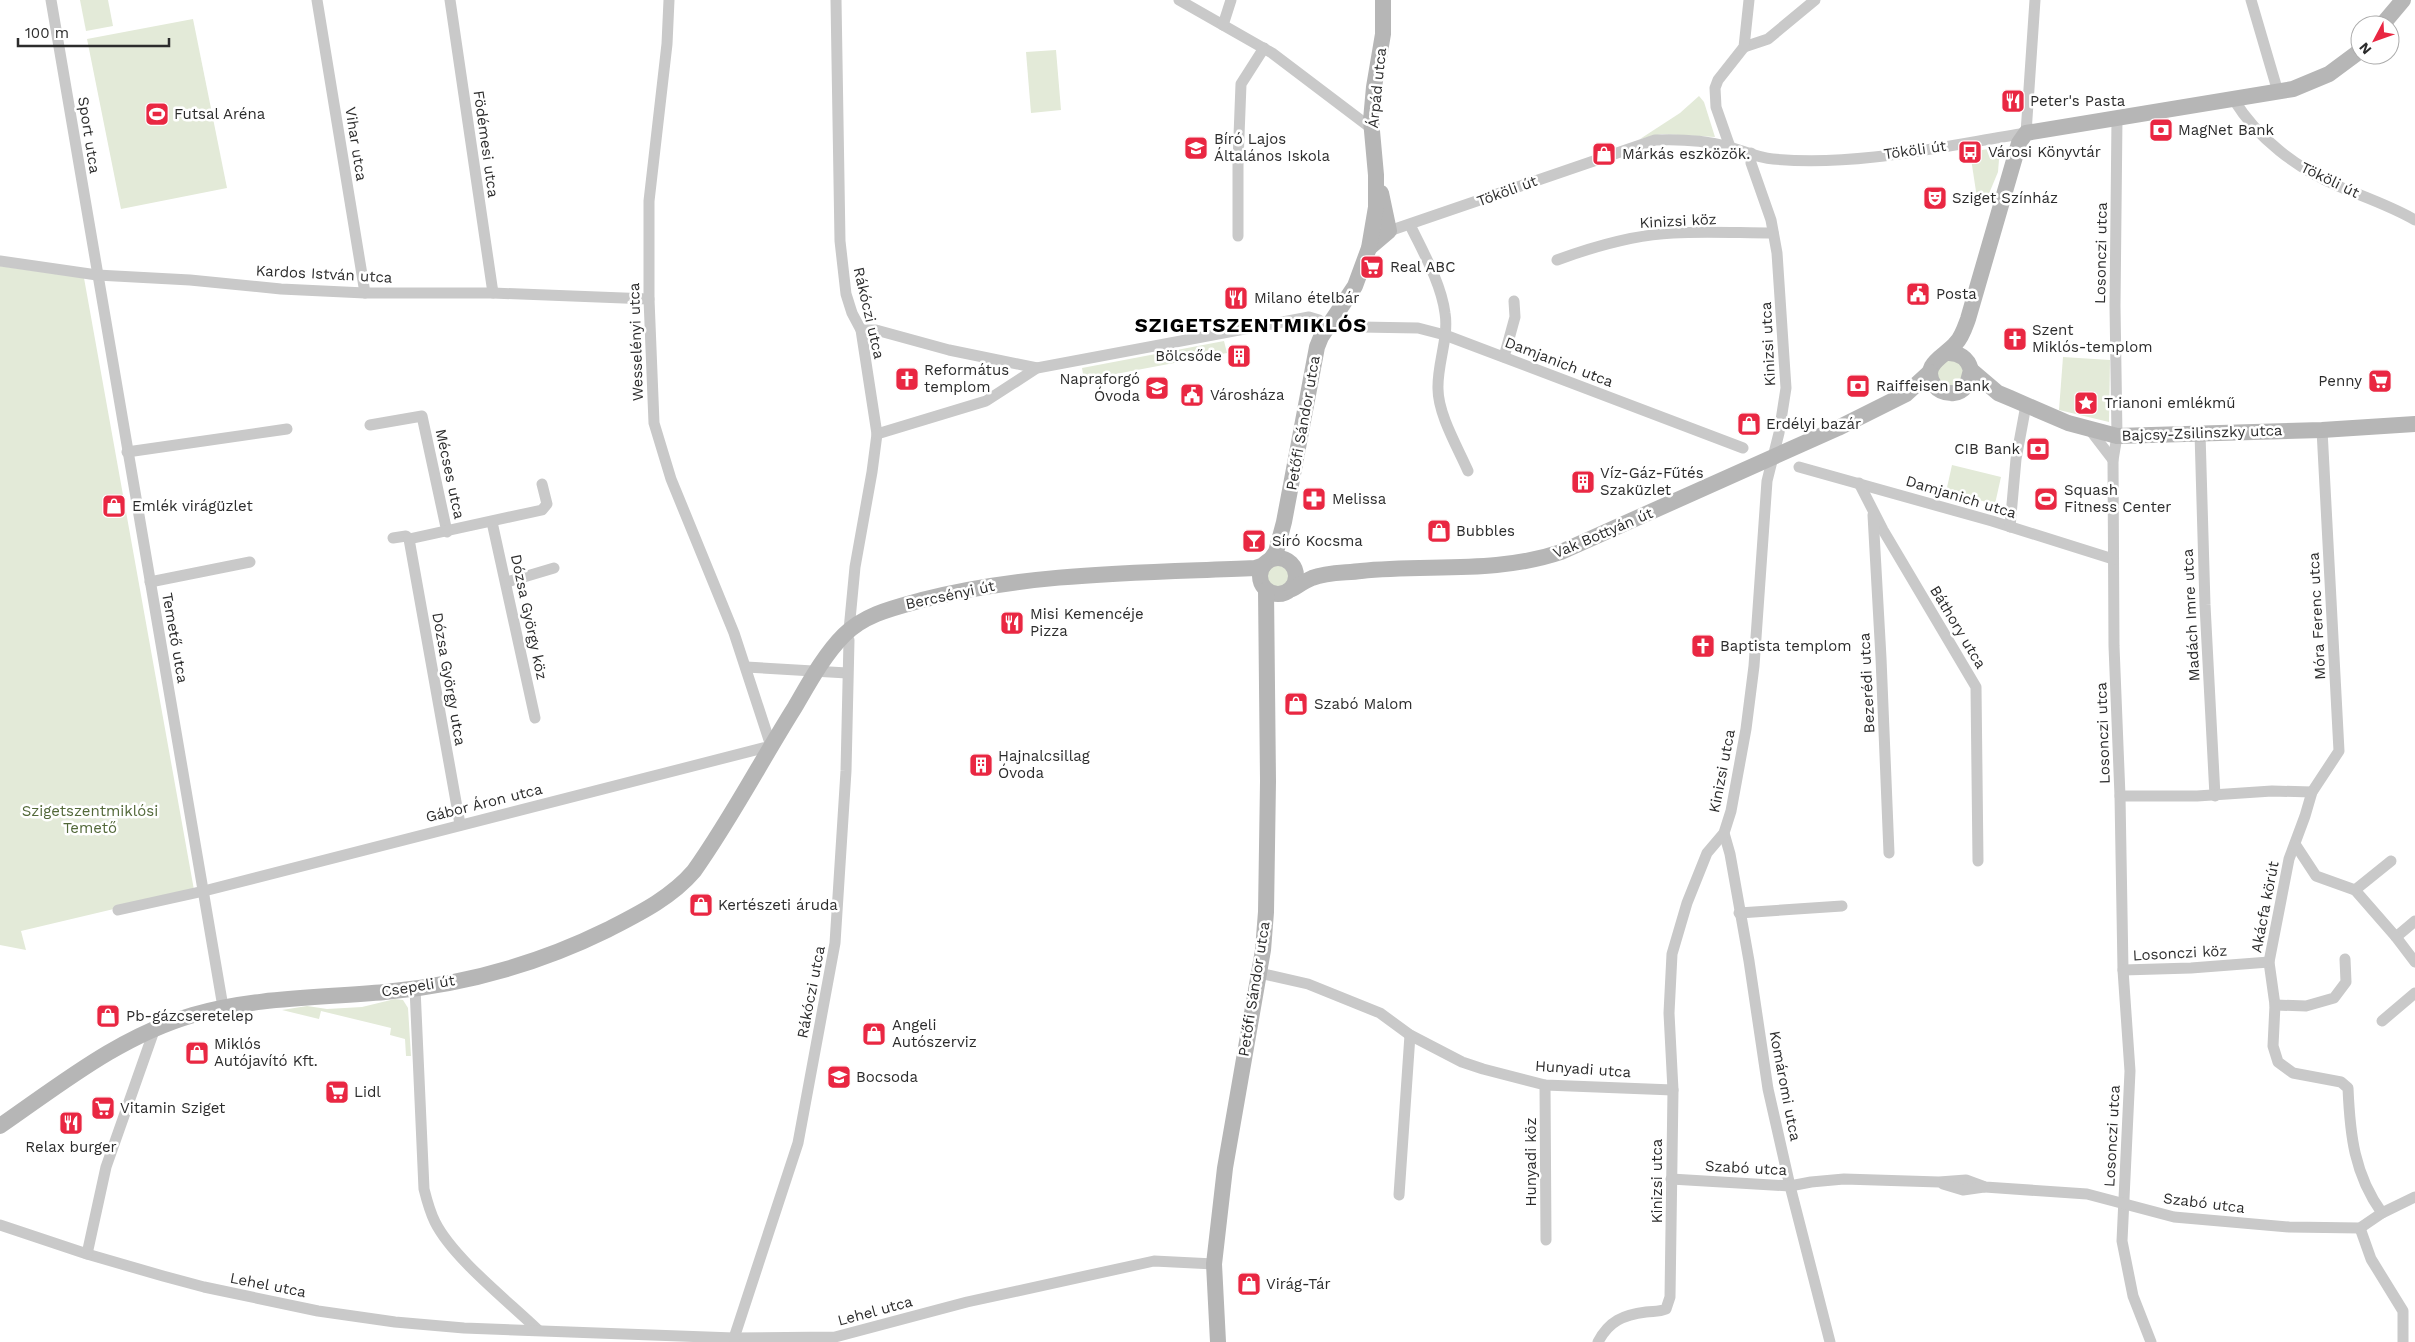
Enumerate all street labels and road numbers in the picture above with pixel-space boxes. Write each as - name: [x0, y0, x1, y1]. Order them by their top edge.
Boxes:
- street label: Árpád utca: [1364, 46, 1390, 129]
- street label: Födémesi utca: [470, 89, 502, 199]
- street label: Sport utca: [74, 95, 104, 175]
- street label: Vihar utca: [341, 106, 371, 183]
- street label: Tököli út: [1883, 137, 1948, 163]
- street label: Tököli út: [2298, 158, 2363, 202]
- street label: Tököli út: [1474, 172, 1540, 210]
- street label: Losonczi utca: [2091, 201, 2111, 304]
- street label: Kinizsi köz: [1639, 210, 1717, 232]
- street label: Kardos István utca: [255, 261, 393, 287]
- street label: Rákóczi utca: [850, 265, 888, 361]
- street label: Wesselényi utca: [625, 282, 647, 402]
- street label: Kinizsi utca: [1757, 301, 1779, 387]
- street label: Damjanich utca: [1502, 333, 1616, 391]
- street label: Petőfi Sándor utca: [1282, 354, 1324, 492]
- street label: Bajcsy-Zsilinszky utca: [2121, 421, 2283, 445]
- street label: Mécses utca: [432, 427, 468, 521]
- street label: Damjanich utca: [1904, 472, 2019, 523]
- street label: Vak Bottyán út: [1550, 504, 1656, 562]
- street label: Madách Imre utca: [2179, 548, 2203, 682]
- street label: Móra Ferenc utca: [2305, 551, 2329, 680]
- street label: Dózsa György köz: [507, 553, 551, 681]
- street label: Bercsényi út: [904, 577, 997, 613]
- street label: Báthory utca: [1926, 582, 1990, 672]
- street label: Temető utca: [158, 591, 192, 685]
- street label: Dózsa György utca: [428, 611, 470, 748]
- street label: Bezerédi utca: [1855, 632, 1879, 734]
- street label: Losonczi utca: [2092, 681, 2114, 784]
- street label: Kinizsi utca: [1705, 727, 1739, 814]
- street label: Gábor Áron utca: [424, 780, 545, 826]
- street label: Akácfa körút: [2247, 859, 2283, 954]
- street label: Petőfi Sándor utca: [1234, 920, 1274, 1058]
- street label: Losonczi köz: [2132, 942, 2228, 964]
- street label: Rákóczi utca: [793, 944, 829, 1040]
- street label: Csepeli út: [380, 971, 457, 1001]
- street label: Komáromi utca: [1766, 1029, 1805, 1143]
- street label: Hunyadi utca: [1534, 1057, 1632, 1081]
- street label: Losonczi utca: [2100, 1084, 2124, 1187]
- street label: Hunyadi köz: [1522, 1118, 1540, 1206]
- street label: Kinizsi utca: [1648, 1138, 1666, 1223]
- street label: Szabó utca: [1705, 1157, 1788, 1179]
- street label: Szabó utca: [2162, 1189, 2246, 1217]
- street label: Lehel utca: [229, 1269, 308, 1301]
- street label: Lehel utca: [836, 1292, 915, 1330]

